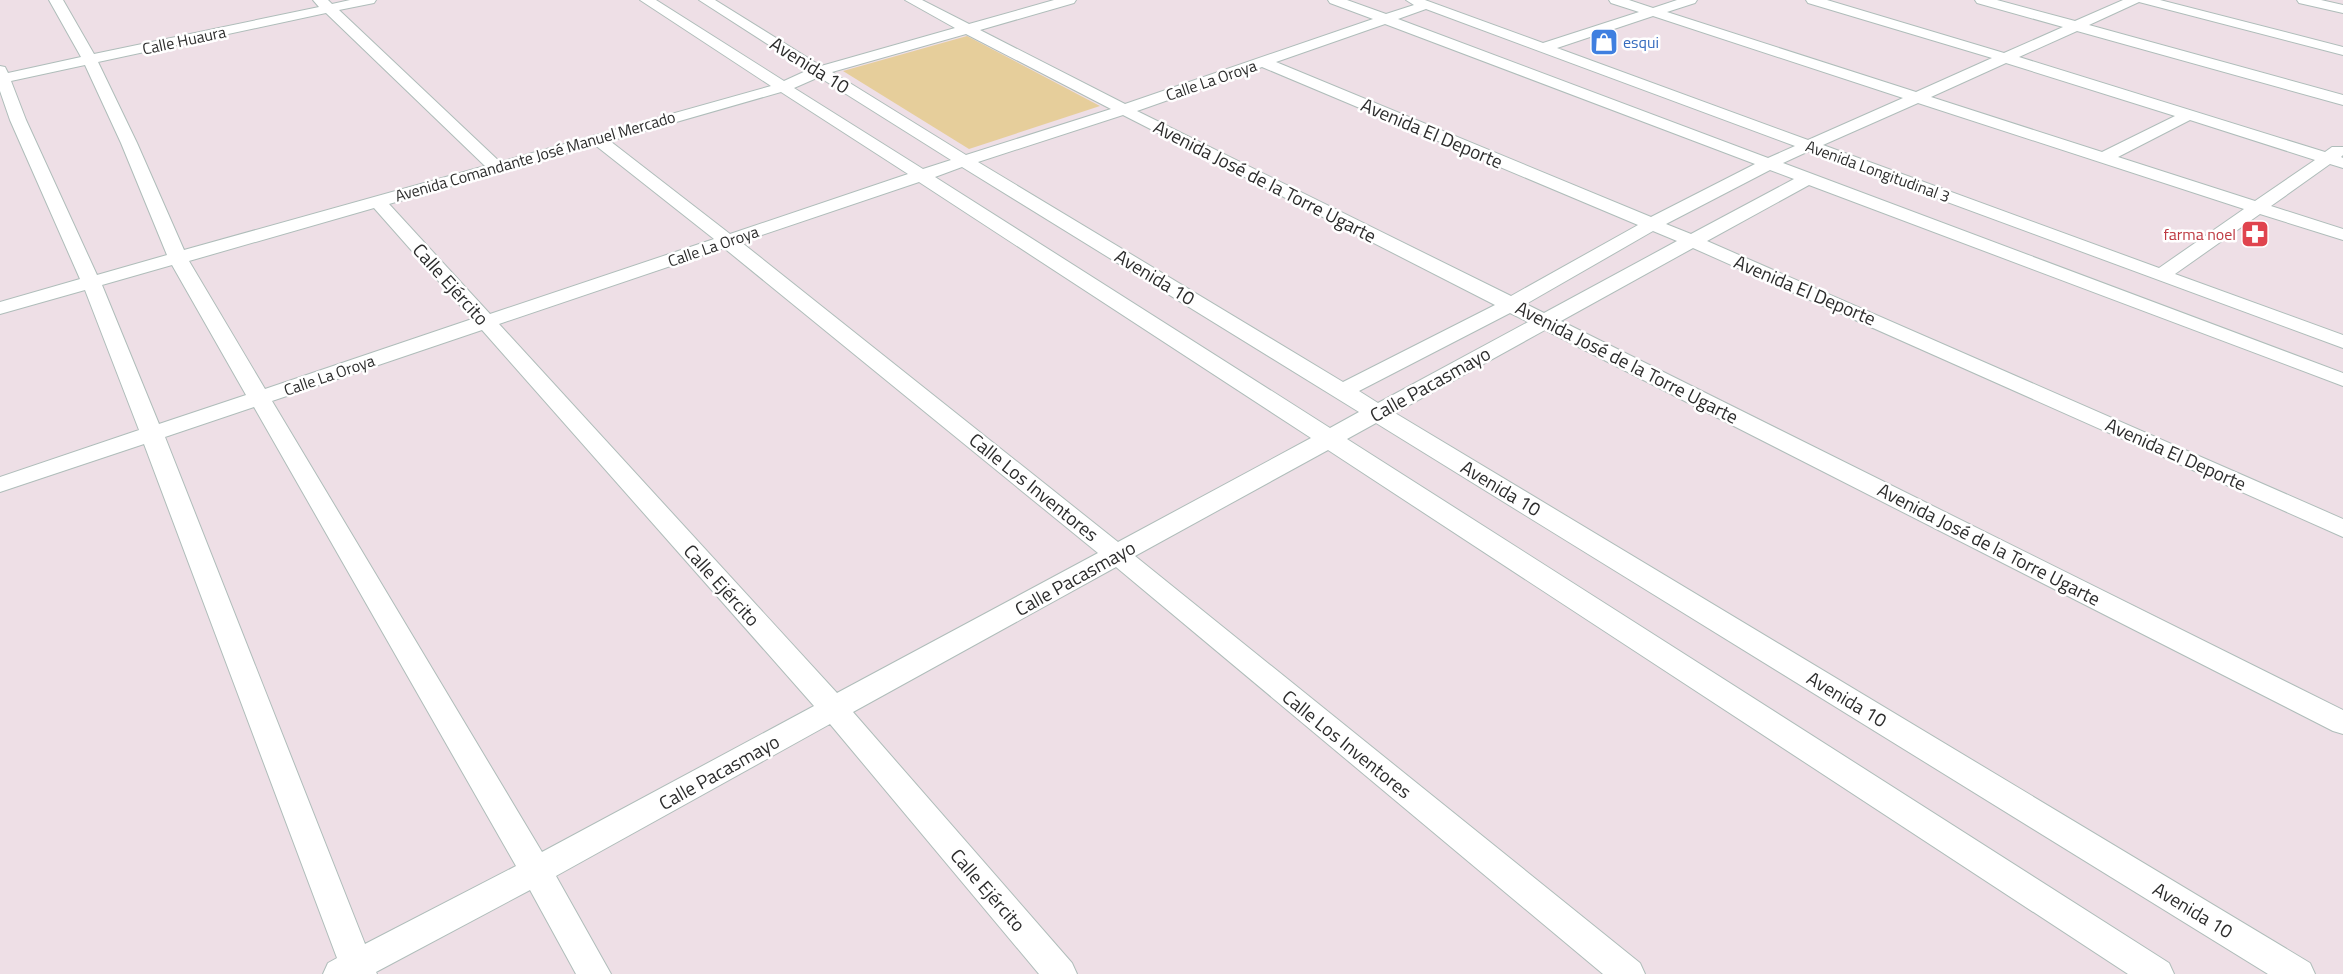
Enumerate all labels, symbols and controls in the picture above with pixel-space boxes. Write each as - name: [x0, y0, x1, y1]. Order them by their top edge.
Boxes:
- street label: Calle Huaura: [140, 19, 228, 61]
- shop icon: esqui: [1589, 27, 1619, 57]
- street label: Avenida 10: [765, 29, 856, 100]
- place label: esqui: [1623, 30, 1659, 54]
- street label: Calle La Oroya: [1162, 53, 1260, 107]
- street label: Avenida El Deporte: [1357, 90, 1508, 175]
- street label: Avenida Comandante José Manuel Mercado: [392, 104, 678, 208]
- street label: Avenida José de la Torre Ugarte: [1149, 112, 1382, 249]
- street label: Avenida Longitudinal 3: [1802, 134, 1954, 208]
- street label: Calle La Oroya: [664, 219, 762, 273]
- pharmacy icon: farma noel: [2240, 219, 2270, 249]
- place label: farma noel: [2163, 222, 2236, 246]
- street label: Calle Ejército: [406, 236, 496, 331]
- street label: Avenida 10: [1110, 241, 1201, 312]
- street label: Avenida El Deporte: [1730, 247, 1881, 332]
- street label: Avenida José de la Torre Ugarte: [1511, 293, 1744, 430]
- street label: Calle Pacasmayo: [1364, 338, 1495, 429]
- street label: Calle La Oroya: [280, 348, 378, 402]
- street label: Avenida El Deporte: [2101, 409, 2251, 498]
- street label: Calle Los Inventores: [963, 425, 1106, 548]
- street label: Avenida 10: [1456, 452, 1547, 523]
- street label: Avenida José de la Torre Ugarte: [1873, 475, 2106, 612]
- street label: Calle Pacasmayo: [1009, 532, 1140, 623]
- street label: Calle Ejército: [677, 537, 767, 632]
- street label: Avenida 10: [1802, 663, 1893, 734]
- street label: Calle Los Inventores: [1276, 682, 1419, 805]
- street label: Calle Pacasmayo: [653, 726, 784, 817]
- street label: Calle Ejército: [944, 842, 1033, 938]
- street label: Avenida 10: [2148, 874, 2239, 945]

